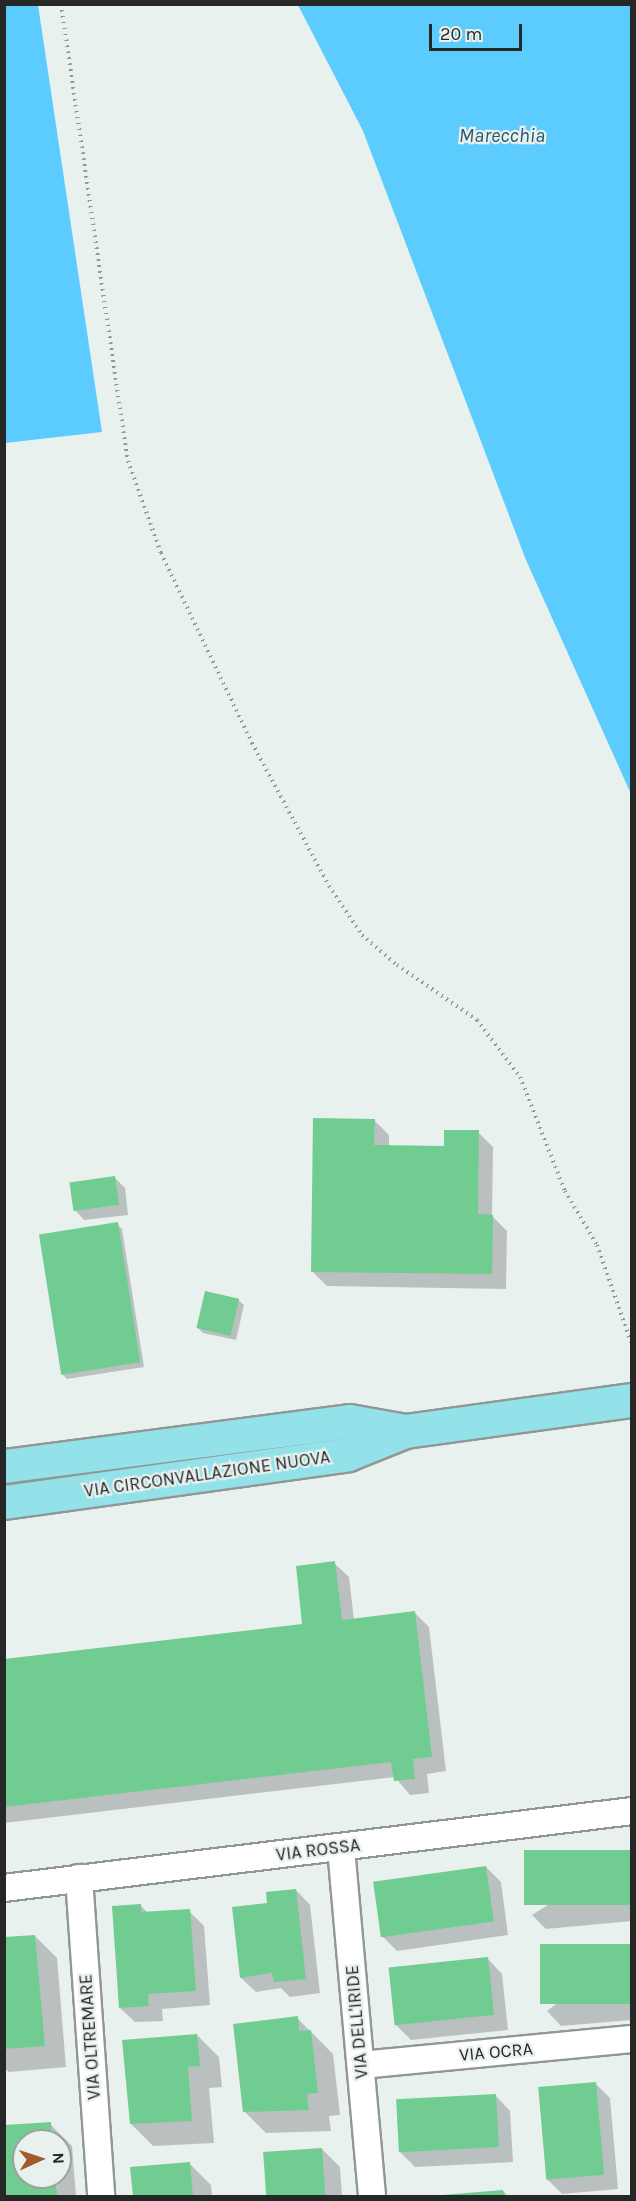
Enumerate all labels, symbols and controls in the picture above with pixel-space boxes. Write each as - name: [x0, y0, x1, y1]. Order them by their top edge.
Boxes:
- scale bar: [432, 12, 525, 50]
- text: 20 m: [440, 23, 482, 45]
- water label: Marecchia: [459, 123, 545, 147]
- street label: VIA CIRCONVALLAZIONE NUOVA: [83, 1446, 331, 1502]
- street label: VIA ROSSA: [275, 1834, 361, 1866]
- street label: VIA DELL'IRIDE: [341, 1964, 373, 2080]
- street label: VIA OLTREMARE: [75, 1973, 105, 2101]
- street label: VIA OCRA: [458, 2038, 534, 2066]
- north arrow: [12, 2129, 72, 2189]
- text: N: [49, 2152, 68, 2164]

